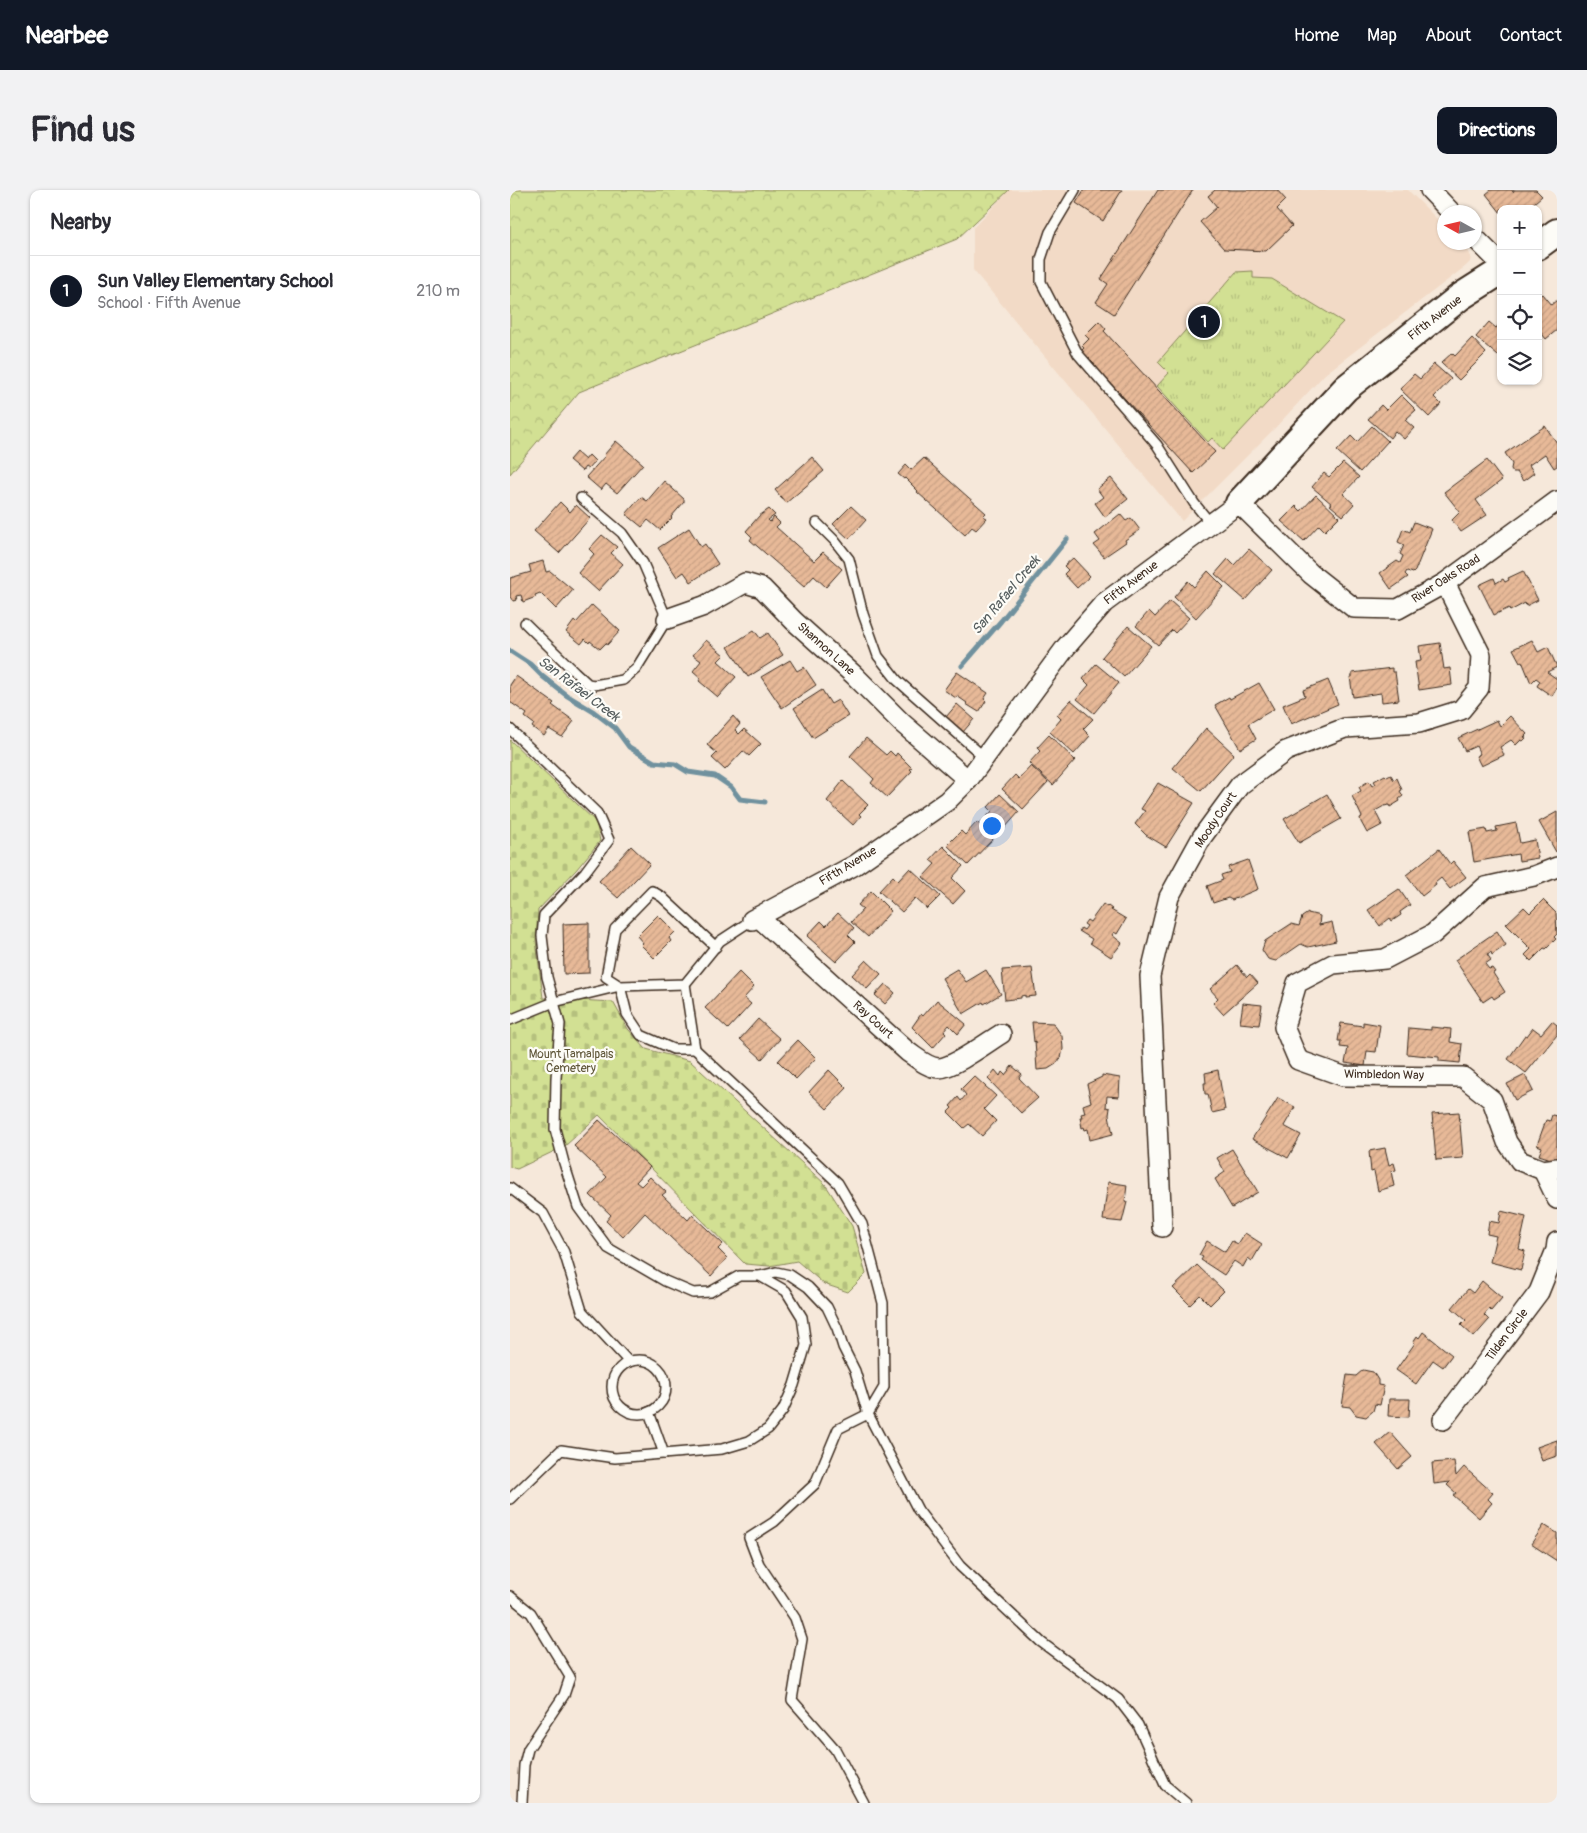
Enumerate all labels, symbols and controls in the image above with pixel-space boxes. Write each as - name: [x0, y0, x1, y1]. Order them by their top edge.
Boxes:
- text: Nearbee: [25, 21, 108, 50]
- text: Home: [1294, 24, 1339, 47]
- text: Map: [1367, 24, 1397, 47]
- text: About: [1425, 24, 1471, 47]
- text: Contact: [1499, 24, 1562, 47]
- button: Directions: [1437, 107, 1557, 154]
- text: Find us: [30, 108, 135, 152]
- north arrow: [1437, 205, 1482, 250]
- map controls: [1497, 205, 1542, 385]
- button: +: [1497, 205, 1542, 250]
- text: Nearby: [50, 209, 111, 236]
- button: −: [1497, 250, 1542, 295]
- text: Sun Valley Elementary School: [97, 269, 333, 293]
- text: 1: [63, 281, 69, 301]
- text: 210 m: [416, 281, 460, 301]
- street label: Fifth Avenue: [1405, 292, 1465, 344]
- text: School · Fifth Avenue: [97, 293, 241, 313]
- button: locate: [1497, 295, 1542, 340]
- pin: 1: [1188, 303, 1220, 341]
- button: layers: [1497, 340, 1542, 385]
- water label: San Rafael Creek: [968, 551, 1045, 638]
- street label: River Oaks Road: [1409, 551, 1483, 607]
- street label: Fifth Avenue: [1101, 558, 1161, 608]
- street label: Shannon Lane: [794, 619, 858, 679]
- water label: San Rafael Creek: [535, 653, 624, 726]
- street label: Moody Court: [1192, 789, 1240, 851]
- your location: [979, 813, 1005, 839]
- street label: Fifth Avenue: [817, 843, 879, 889]
- street label: Ray Court: [850, 998, 896, 1042]
- park label: Mount Tamalpais Cemetery: [529, 1047, 614, 1076]
- street label: Wimbledon Way: [1344, 1067, 1424, 1083]
- street label: Tilden Circle: [1483, 1306, 1532, 1364]

